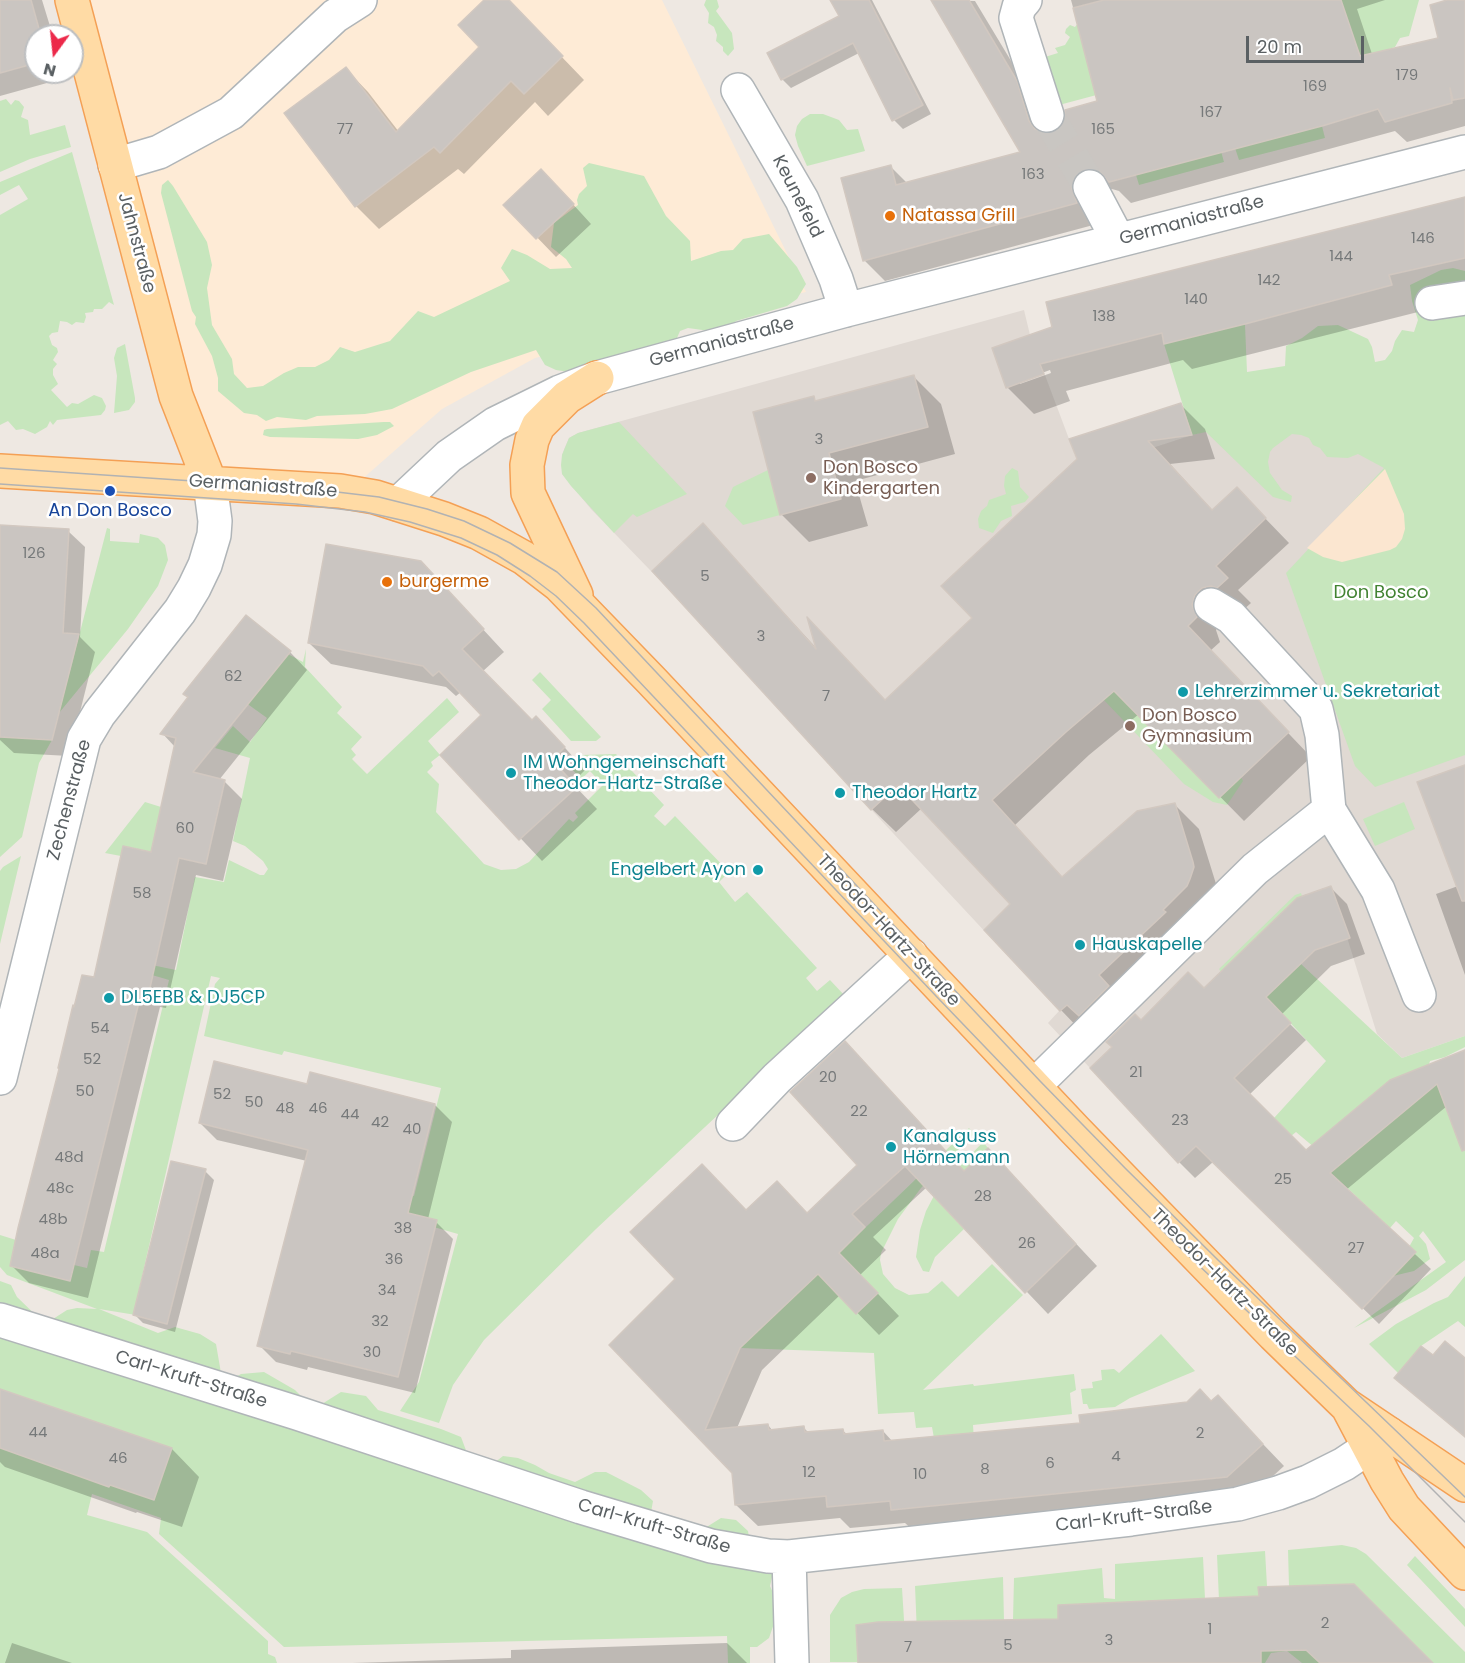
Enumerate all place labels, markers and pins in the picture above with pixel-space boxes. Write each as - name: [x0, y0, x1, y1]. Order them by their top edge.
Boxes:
- place label: Natassa Grill: [902, 205, 1015, 227]
- marker: Natassa Grill: [883, 209, 897, 223]
- place label: Don Bosco Kindergarten: [823, 457, 940, 500]
- marker: Don Bosco Kindergarten: [804, 471, 818, 485]
- marker: An Don Bosco: [103, 484, 117, 498]
- place label: An Don Bosco: [48, 500, 172, 522]
- place label: burgerme: [399, 571, 489, 593]
- marker: burgerme: [380, 575, 394, 589]
- place label: Lehrerzimmer u. Sekretariat: [1195, 681, 1440, 703]
- marker: Lehrerzimmer u. Sekretariat: [1176, 685, 1190, 699]
- place label: Don Bosco Gymnasium: [1142, 705, 1252, 748]
- marker: Don Bosco Gymnasium: [1123, 719, 1137, 733]
- place label: IM Wohngemeinschaft Theodor-Hartz-Straße: [523, 752, 725, 795]
- marker: IM Wohngemeinschaft Theodor-Hartz-Straße: [504, 766, 518, 780]
- place label: Theodor Hartz: [852, 782, 977, 804]
- marker: Theodor Hartz: [833, 786, 847, 800]
- place label: Engelbert Ayon: [611, 859, 746, 881]
- marker: Engelbert Ayon: [751, 863, 765, 877]
- place label: Hauskapelle: [1092, 934, 1202, 956]
- marker: Hauskapelle: [1073, 938, 1087, 952]
- place label: DL5EBB & DJ5CP: [121, 987, 265, 1009]
- marker: DL5EBB & DJ5CP: [102, 991, 116, 1005]
- place label: Kanalguss Hörnemann: [903, 1126, 1010, 1168]
- marker: Kanalguss Hörnemann: [884, 1140, 898, 1154]

